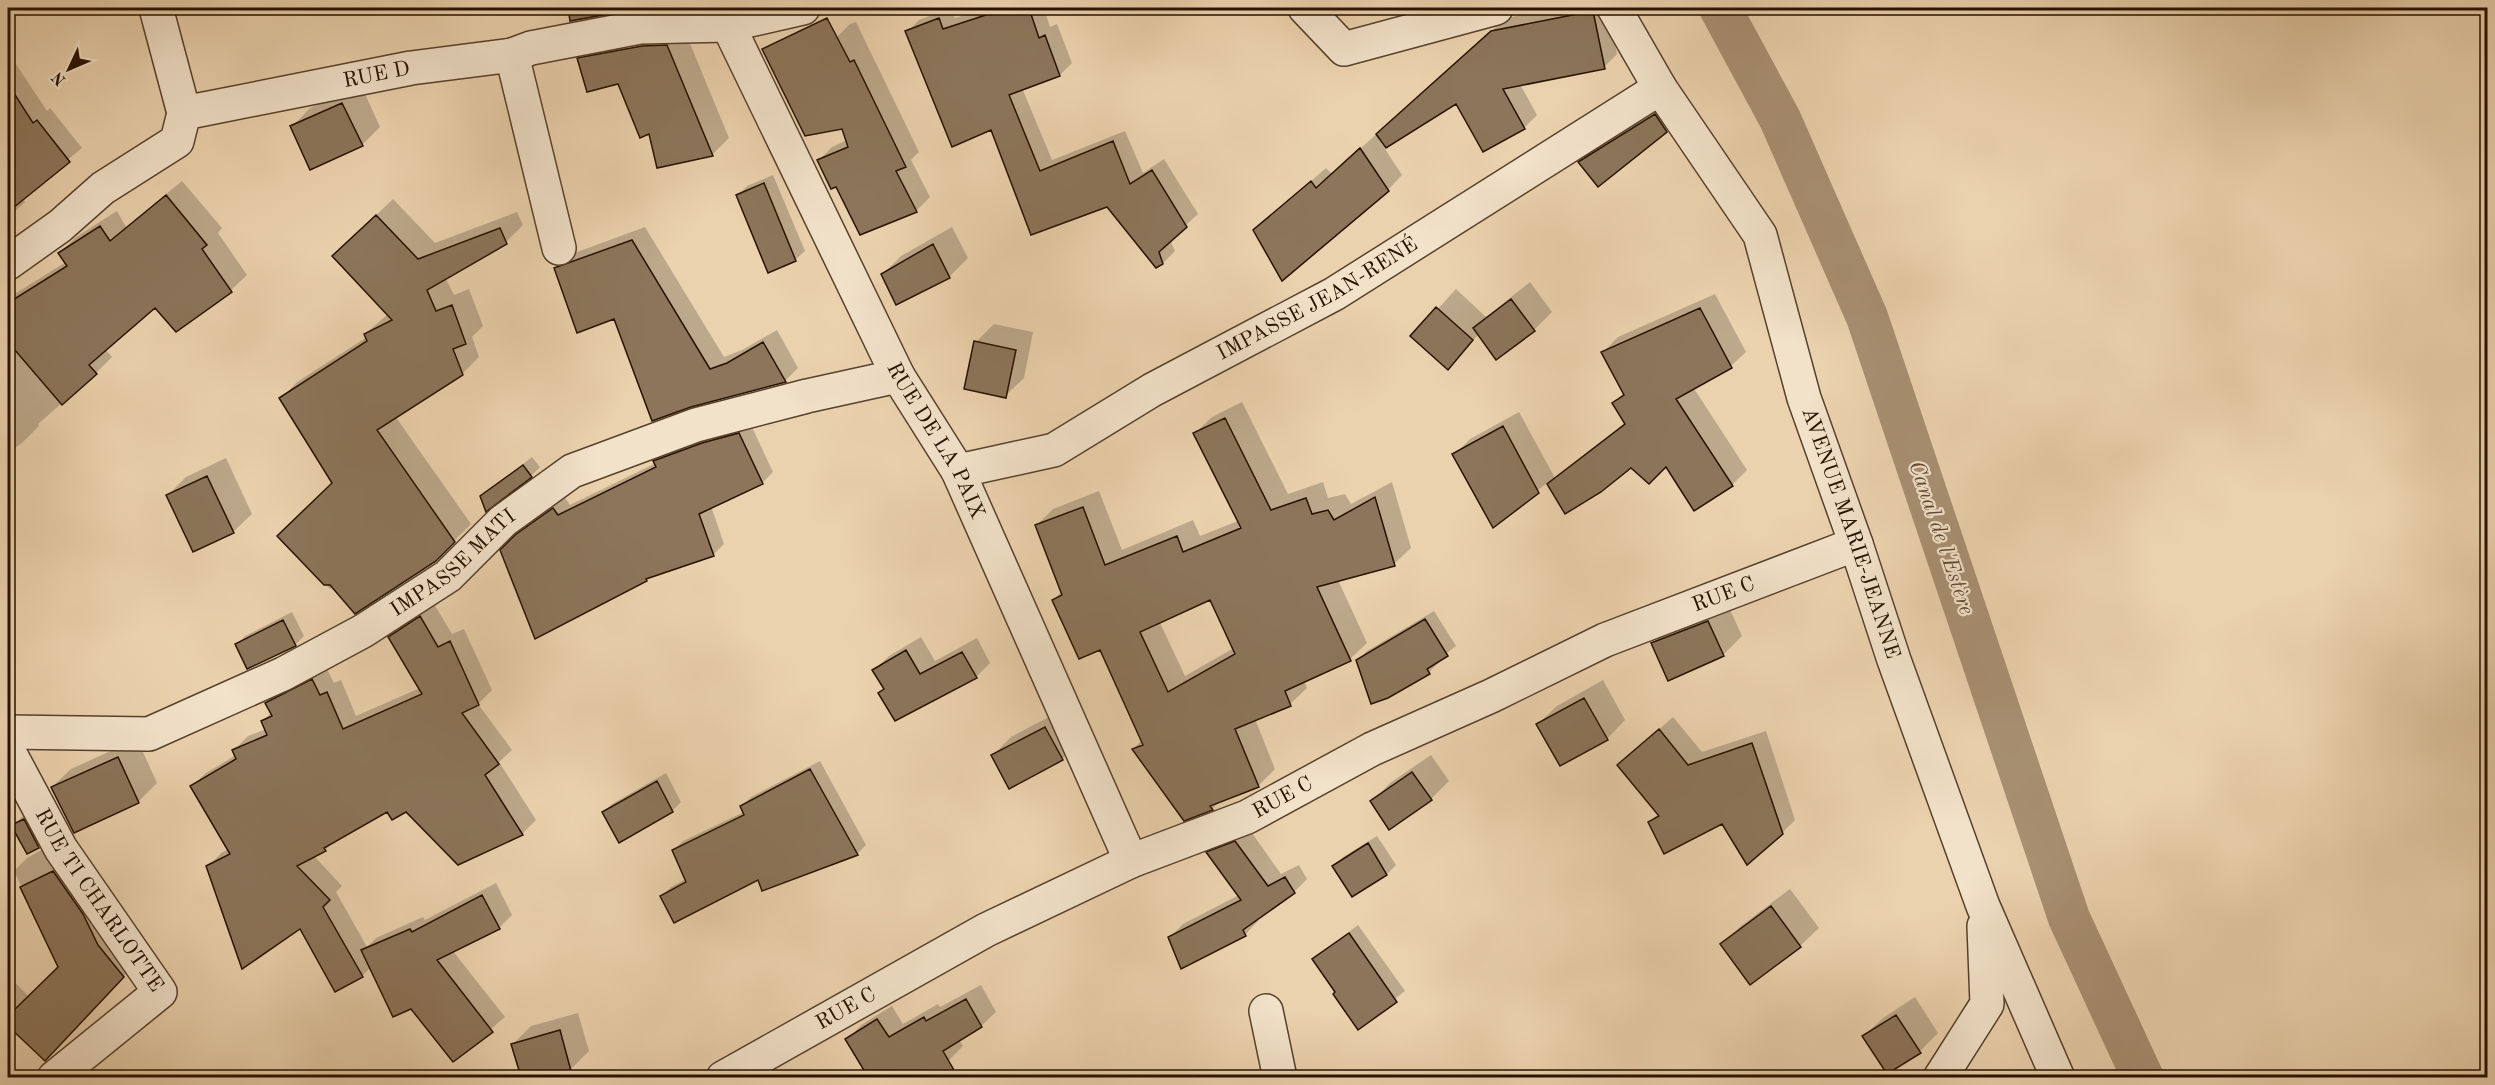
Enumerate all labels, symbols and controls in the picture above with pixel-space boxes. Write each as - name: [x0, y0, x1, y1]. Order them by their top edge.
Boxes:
- north arrow: [39, 39, 99, 99]
- street label: RUE D: [341, 58, 412, 92]
- text: N: [49, 68, 70, 88]
- street label: IMPASSE JEAN-RENÉ: [1214, 230, 1421, 364]
- street label: RUE DE LA PAIX: [883, 359, 988, 522]
- street label: AVENUE MARIE-JEANNE: [1798, 405, 1903, 662]
- water label: Canal de l'Estère: [1904, 458, 1978, 618]
- street label: IMPASSE MATI: [387, 505, 519, 621]
- street label: RUE C: [1689, 573, 1758, 616]
- street label: RUE C: [1249, 773, 1316, 822]
- street label: RUE TI CHARLOTTE: [31, 805, 167, 996]
- street label: RUE C: [812, 984, 879, 1034]

